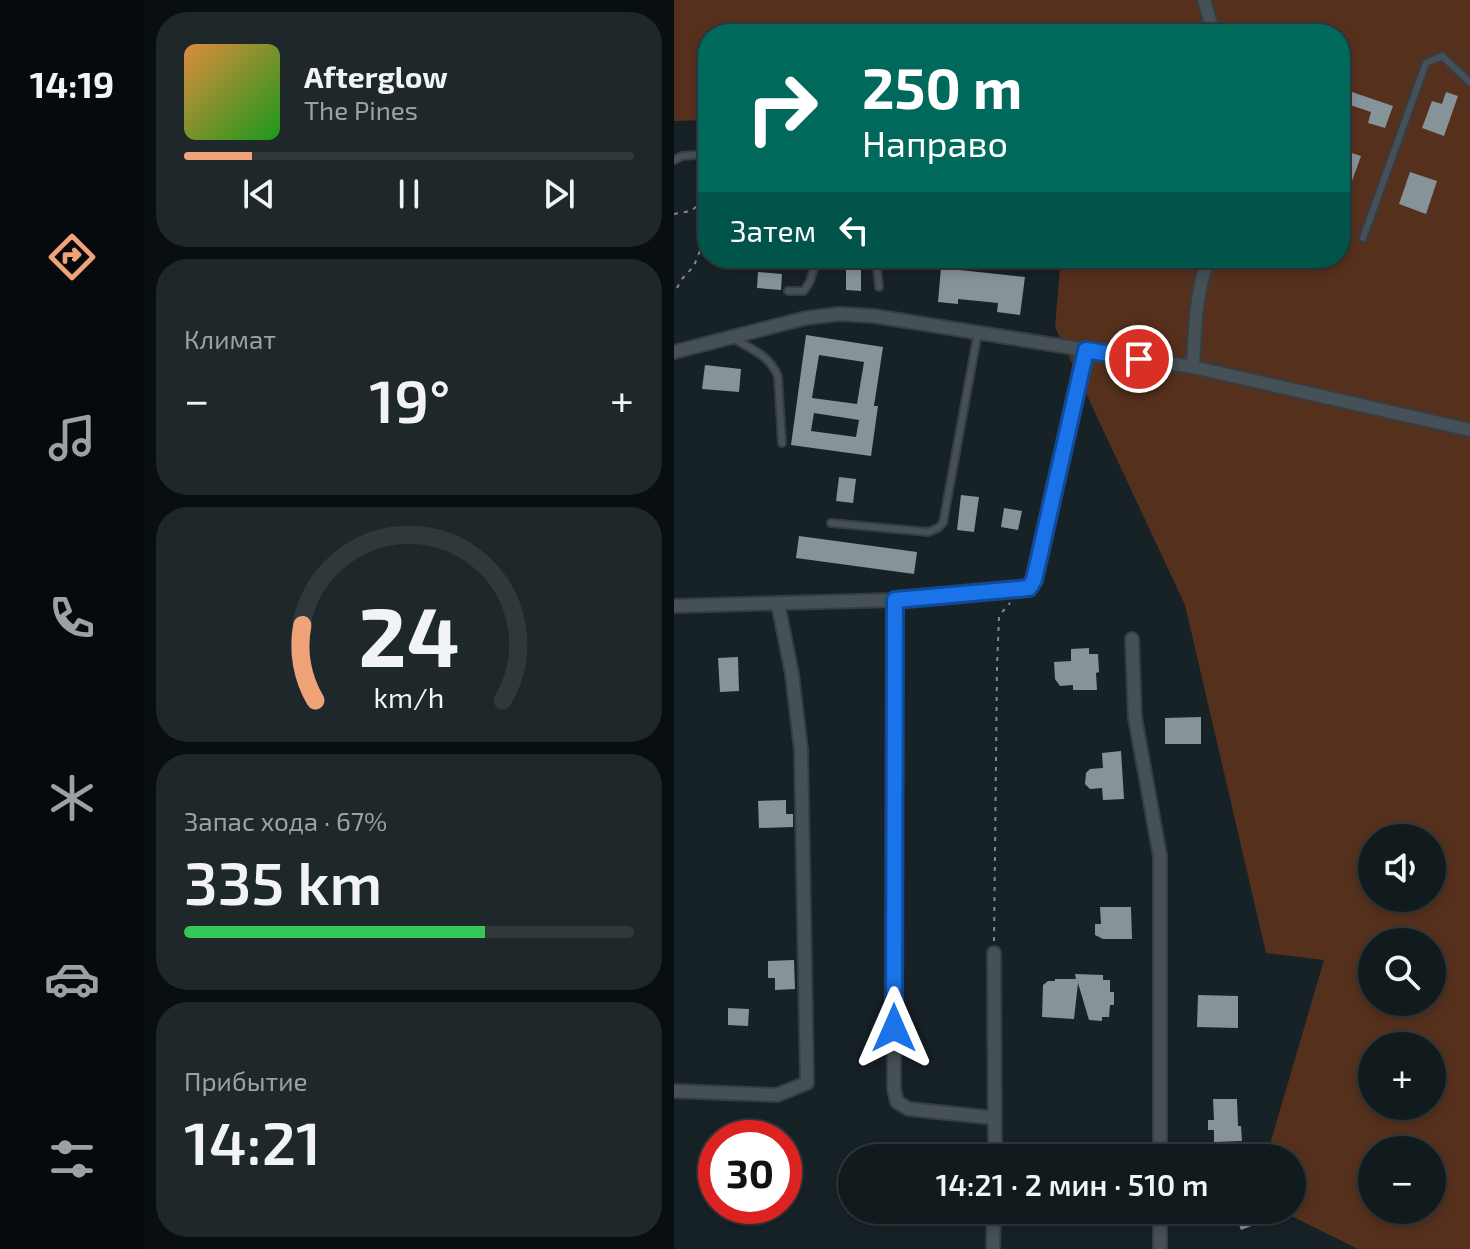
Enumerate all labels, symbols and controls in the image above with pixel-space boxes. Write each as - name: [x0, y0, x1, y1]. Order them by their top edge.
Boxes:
- text: 250 m: [862, 53, 1022, 120]
- icon: right: [730, 56, 834, 160]
- text: Afterglow: [304, 58, 448, 94]
- text: 14:19: [30, 62, 114, 105]
- text: The Pines: [304, 94, 418, 125]
- text: Направо: [862, 121, 1008, 164]
- icon: previous: [237, 172, 281, 216]
- icon: pause: [387, 172, 431, 216]
- icon: next: [537, 172, 581, 216]
- icon: left: [832, 208, 876, 252]
- text: Затем: [730, 212, 816, 248]
- icon: directions: [44, 229, 100, 285]
- text: Климат: [184, 323, 276, 354]
- pin: [1105, 325, 1173, 393]
- icon: arrive: [1117, 337, 1161, 381]
- text: 19°: [369, 363, 450, 435]
- text: −: [184, 372, 210, 425]
- text: +: [610, 372, 634, 425]
- icon: music: [44, 410, 100, 466]
- text: 24: [358, 583, 460, 683]
- icon: phone: [44, 590, 100, 646]
- text: km/h: [374, 679, 444, 714]
- icon: climate: [44, 770, 100, 826]
- text: Запас хода · 67%: [184, 805, 387, 836]
- map controls: [1358, 824, 1446, 1224]
- button: sound: [1358, 824, 1446, 912]
- text: 335 km: [184, 845, 382, 917]
- button: search: [1358, 928, 1446, 1016]
- icon: car: [44, 951, 100, 1007]
- position arrow: [852, 986, 936, 1070]
- button: +: [1358, 1032, 1446, 1120]
- text: Прибытие: [184, 1065, 308, 1096]
- text: 14:21: [184, 1105, 321, 1177]
- speed limit sign: 30: [698, 1120, 802, 1224]
- icon: filters: [44, 1131, 100, 1187]
- button: −: [1358, 1136, 1446, 1224]
- text: 14:21 · 2 мин · 510 m: [936, 1166, 1208, 1202]

